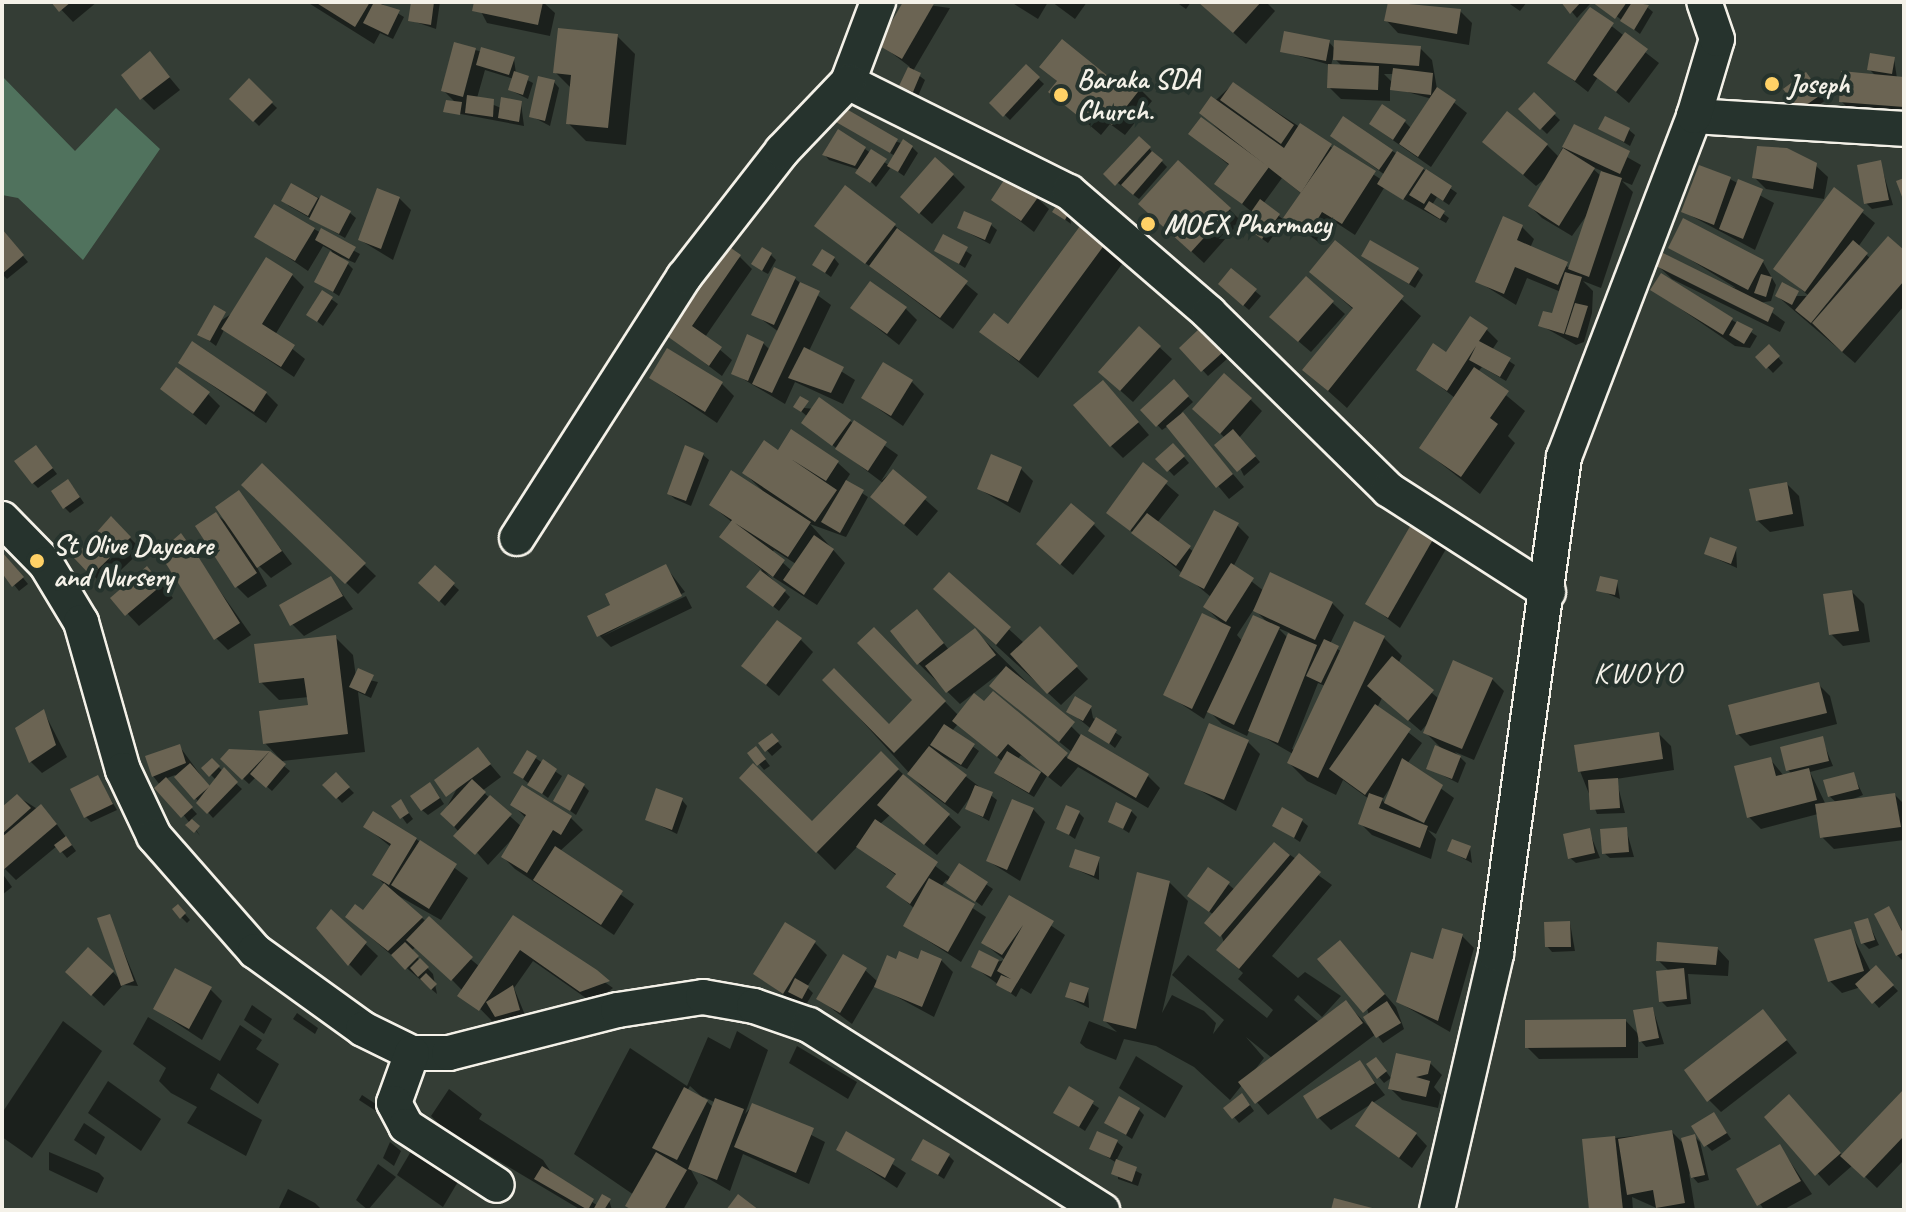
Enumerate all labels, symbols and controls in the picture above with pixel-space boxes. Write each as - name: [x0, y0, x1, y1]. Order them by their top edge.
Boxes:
- place label: Baraka SDA Church.: [1077, 62, 1200, 128]
- place label: Joseph: [1788, 67, 1849, 101]
- marker: Joseph: [1763, 75, 1781, 93]
- marker: Baraka SDA Church.: [1052, 86, 1070, 104]
- place label: MOEX Pharmacy: [1164, 207, 1331, 241]
- marker: MOEX Pharmacy: [1139, 215, 1157, 233]
- place label: St Olive Daycare and Nursery: [53, 528, 213, 594]
- marker: St Olive Daycare and Nursery: [28, 552, 46, 570]
- district label: KWOYO: [1593, 654, 1683, 690]

